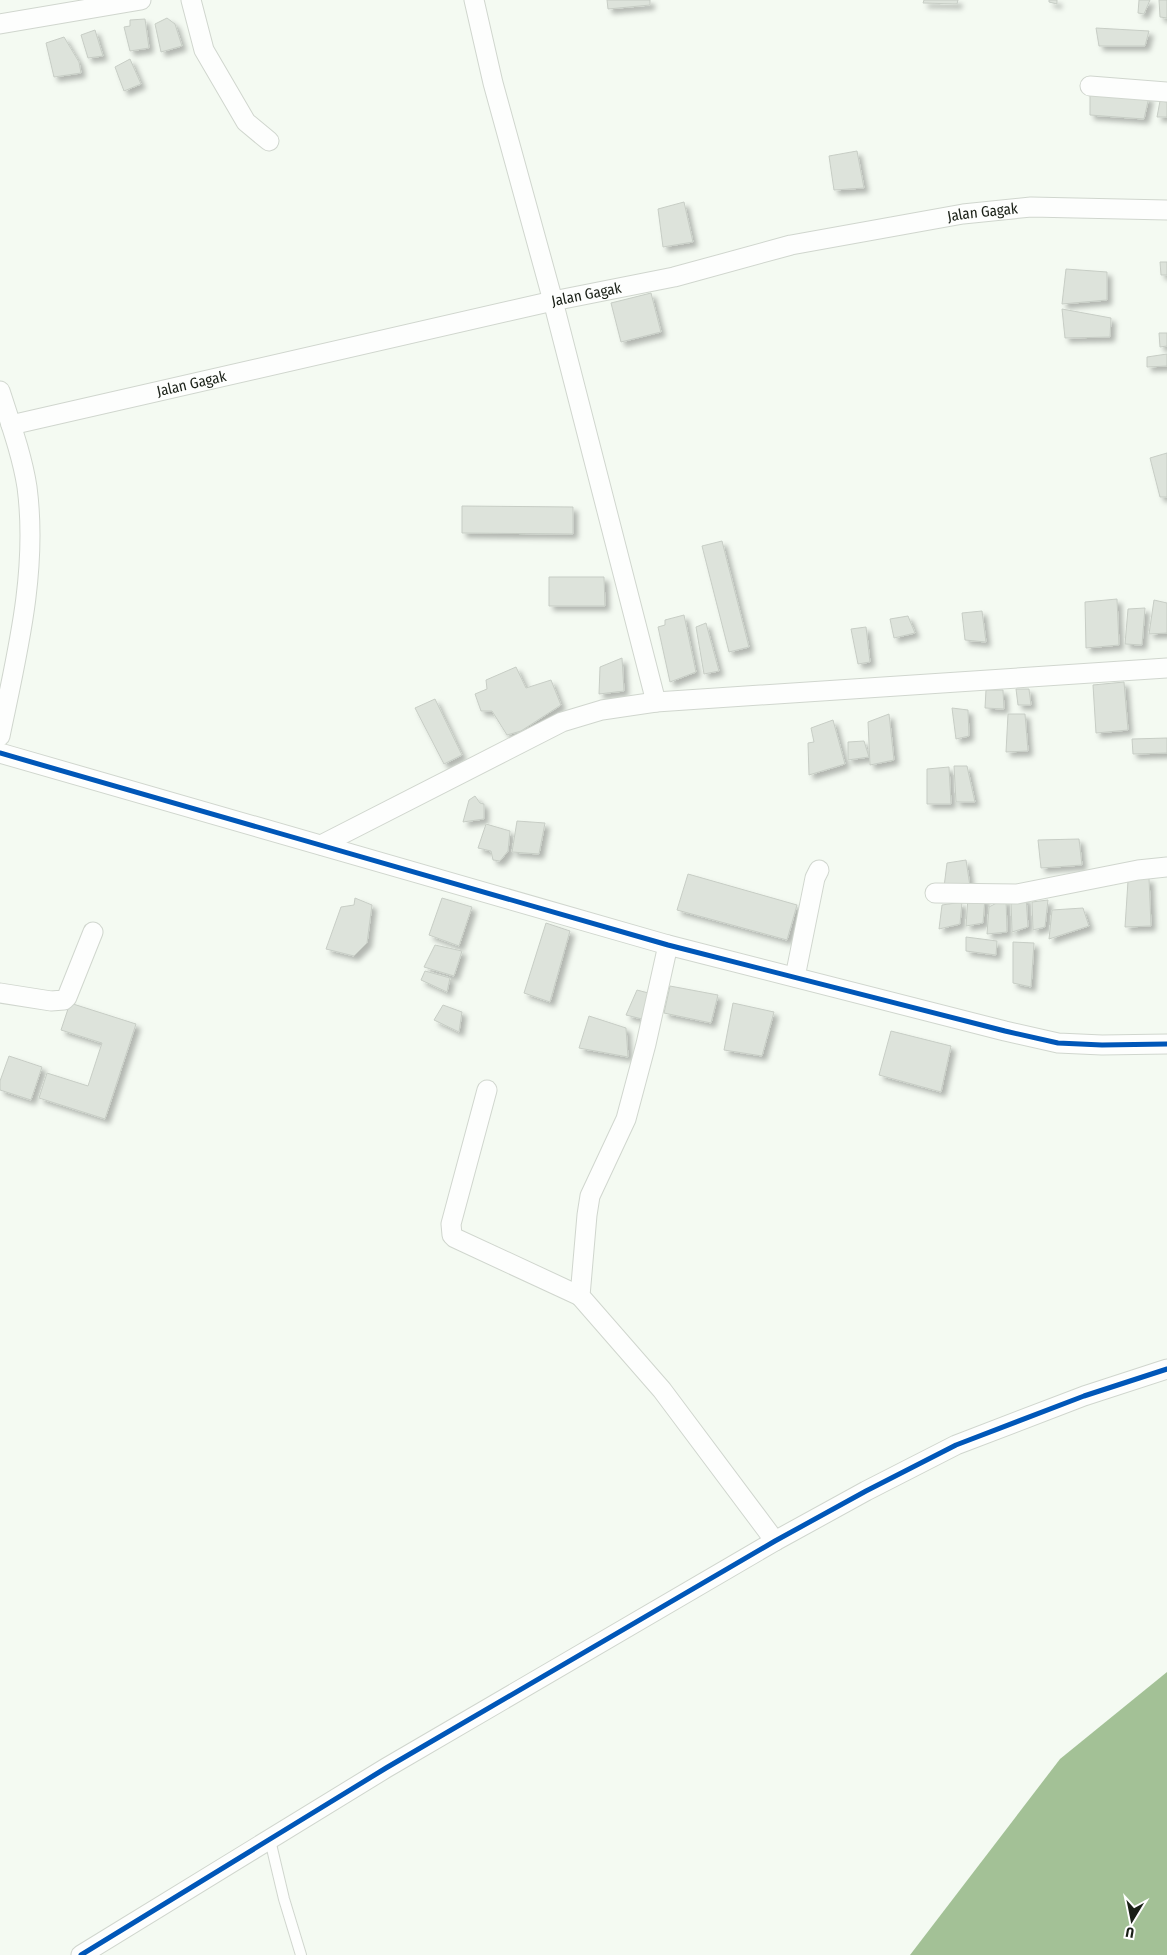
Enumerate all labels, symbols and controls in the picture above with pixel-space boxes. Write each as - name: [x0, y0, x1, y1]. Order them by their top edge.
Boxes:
- street label: Jalan Gagak: [946, 199, 1019, 226]
- street label: Jalan Gagak: [550, 279, 623, 310]
- street label: Jalan Gagak: [155, 367, 228, 400]
- north arrow: [1107, 1895, 1157, 1945]
- text: U: [1124, 1923, 1135, 1941]

